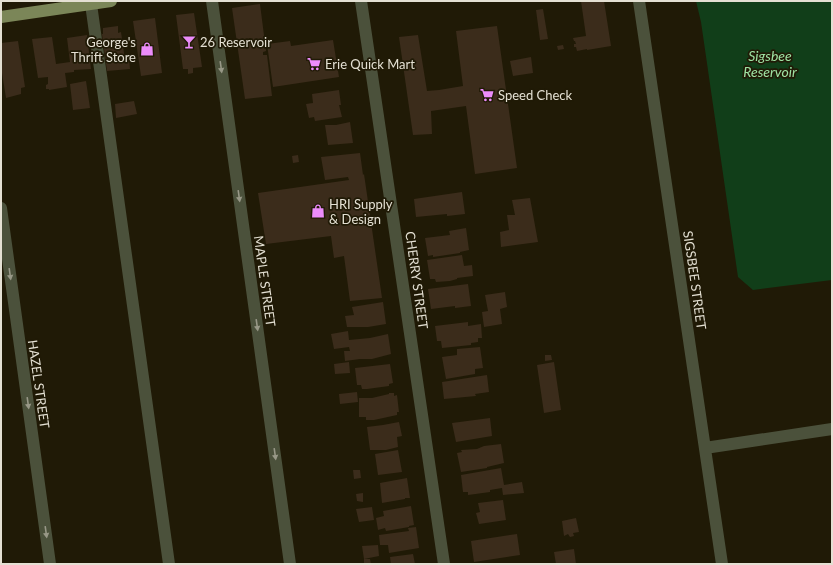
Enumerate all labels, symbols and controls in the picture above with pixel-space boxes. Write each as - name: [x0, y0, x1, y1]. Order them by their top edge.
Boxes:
- place label: George's Thrift Store: [71, 34, 136, 65]
- bar icon: 26 Reservoir: [181, 34, 197, 50]
- place label: 26 Reservoir: [200, 34, 272, 50]
- shop icon: George's Thrift Store: [139, 41, 155, 57]
- water label: Sigsbee Reservoir: [743, 47, 797, 80]
- supermarket icon: Erie Quick Mart: [306, 56, 322, 72]
- place label: Erie Quick Mart: [325, 56, 415, 72]
- one-way arrow: [218, 61, 224, 73]
- supermarket icon: Speed Check: [479, 87, 495, 103]
- place label: Speed Check: [498, 87, 573, 103]
- one-way arrow: [236, 190, 242, 202]
- place label: HRI Supply & Design: [329, 196, 393, 227]
- shop icon: HRI Supply & Design: [310, 203, 326, 219]
- street label: CHERRY STREET: [402, 230, 432, 330]
- street label: SIGSBEE STREET: [680, 230, 710, 331]
- street label: MAPLE STREET: [251, 234, 279, 328]
- one-way arrow: [7, 268, 13, 281]
- one-way arrow: [254, 319, 260, 331]
- street label: HAZEL STREET: [25, 339, 53, 430]
- one-way arrow: [25, 397, 31, 409]
- one-way arrow: [272, 448, 278, 460]
- one-way arrow: [43, 526, 49, 538]

